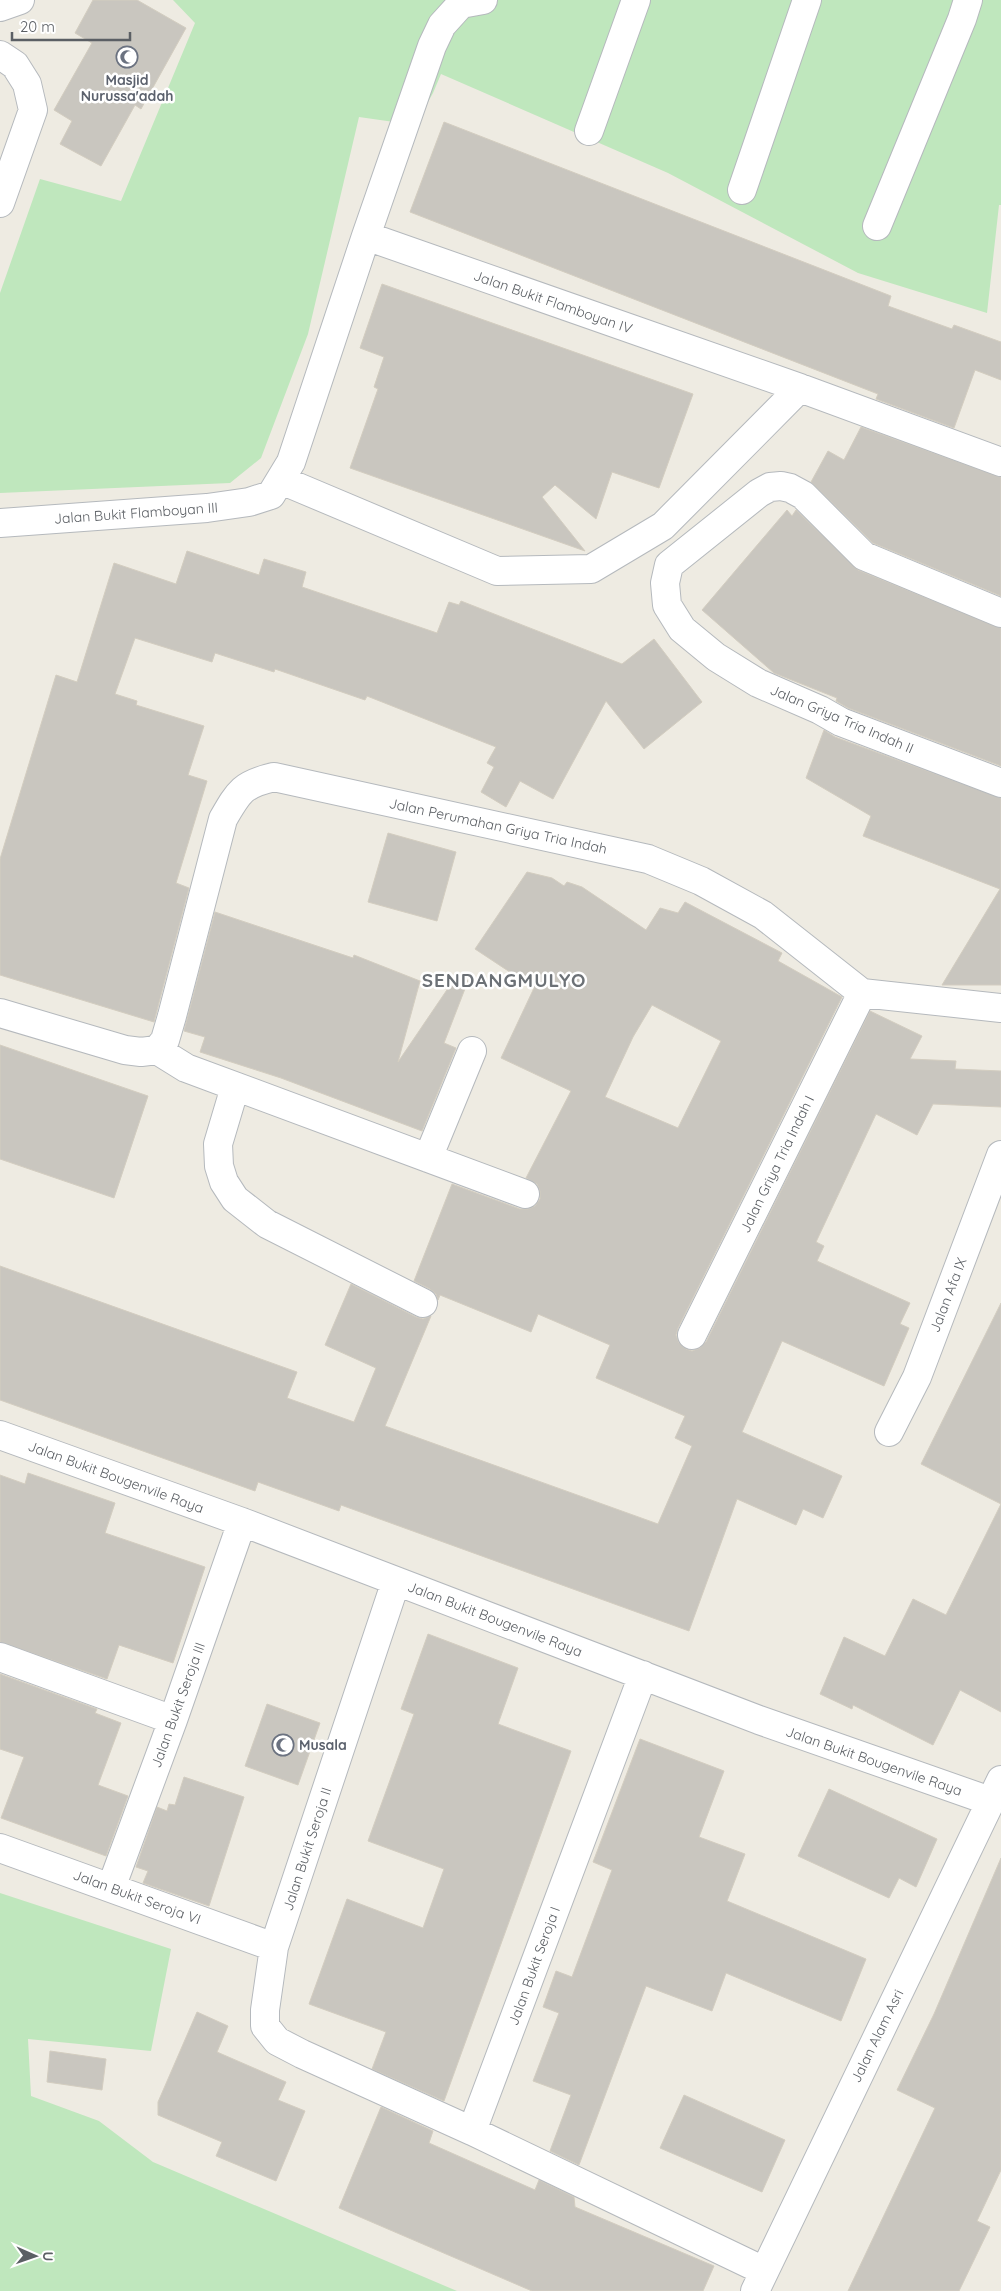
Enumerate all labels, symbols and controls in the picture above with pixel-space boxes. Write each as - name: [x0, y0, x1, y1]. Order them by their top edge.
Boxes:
- scale bar: [12, 10, 130, 42]
- text: 20 m: [20, 17, 55, 36]
- mosque icon: Masjid Nurussa'adah: [115, 45, 139, 69]
- place label: Masjid Nurussa'adah: [81, 71, 173, 105]
- street label: Jalan Bukit Flamboyan IV: [471, 266, 635, 338]
- street label: Jalan Bukit Flamboyan III: [53, 498, 219, 528]
- street label: Jalan Griya Tria Indah II: [768, 681, 916, 757]
- street label: Jalan Perumahan Griya Tria Indah: [387, 794, 609, 858]
- district label: SENDANGMULYO: [422, 968, 586, 992]
- street label: Jalan Griya Tria Indah I: [736, 1092, 818, 1236]
- street label: Jalan Afa IX: [926, 1255, 971, 1335]
- street label: Jalan Bukit Bougenvile Raya: [26, 1437, 206, 1517]
- street label: Jalan Bukit Bougenvile Raya: [405, 1577, 585, 1661]
- street label: Jalan Bukit Seroja III: [147, 1640, 209, 1770]
- street label: Jalan Bukit Bougenvile Raya: [783, 1722, 965, 1800]
- mosque icon: Musala: [271, 1733, 295, 1757]
- place label: Musala: [299, 1736, 347, 1754]
- street label: Jalan Bukit Seroja II: [279, 1785, 335, 1913]
- street label: Jalan Bukit Seroja VI: [71, 1866, 203, 1928]
- street label: Jalan Bukit Seroja I: [504, 1904, 564, 2028]
- street label: Jalan Alam Asri: [847, 1986, 907, 2086]
- north arrow: [10, 2231, 60, 2281]
- text: U: [39, 2251, 57, 2262]

